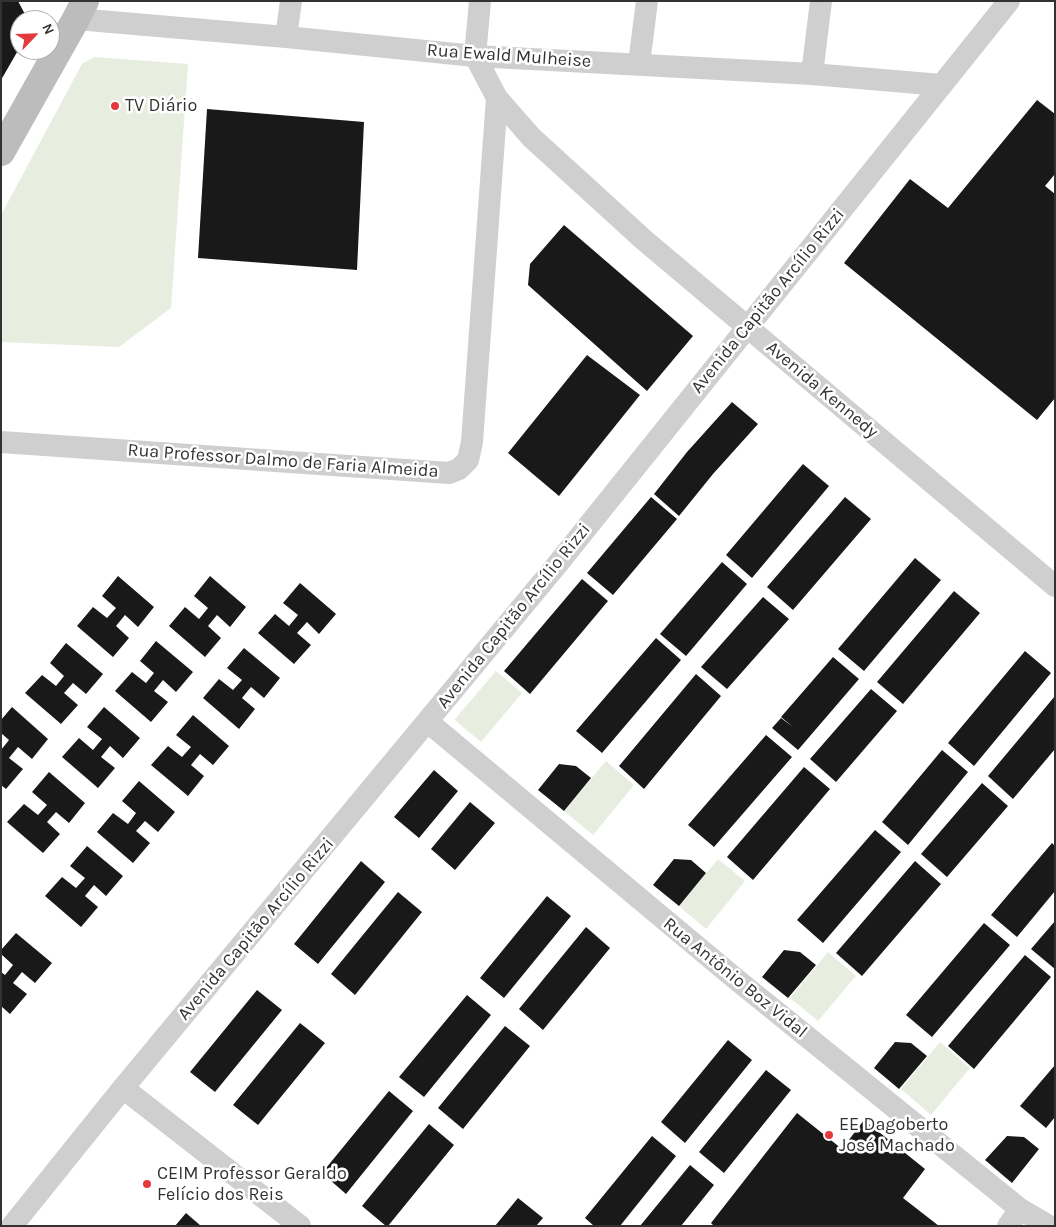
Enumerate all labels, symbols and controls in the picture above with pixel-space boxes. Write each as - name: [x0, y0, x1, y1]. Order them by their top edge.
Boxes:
- north arrow: [10, 10, 60, 60]
- text: N: [38, 21, 58, 37]
- street label: Rua Ewald Mulheise: [426, 39, 592, 73]
- place label: TV Diário: [125, 95, 197, 117]
- marker: TV Diário: [109, 100, 121, 112]
- street label: Avenida Capitão Arcílio Rizzi: [687, 204, 849, 398]
- street label: Avenida Kennedy: [762, 337, 882, 443]
- street label: Rua Professor Dalmo de Faria Almeida: [127, 439, 439, 483]
- street label: Avenida Capitão Arcílio Rizzi: [433, 519, 595, 713]
- street label: Avenida Capitão Arcílio Rizzi: [173, 833, 339, 1025]
- street label: Rua Antônio Boz Vidal: [659, 913, 811, 1043]
- place label: EE Dagoberto José Machado: [839, 1114, 955, 1156]
- marker: EE Dagoberto José Machado: [823, 1129, 835, 1141]
- place label: CEIM Professor Geraldo Felício dos Reis: [157, 1163, 347, 1206]
- marker: CEIM Professor Geraldo Felício dos Reis: [141, 1178, 153, 1190]

